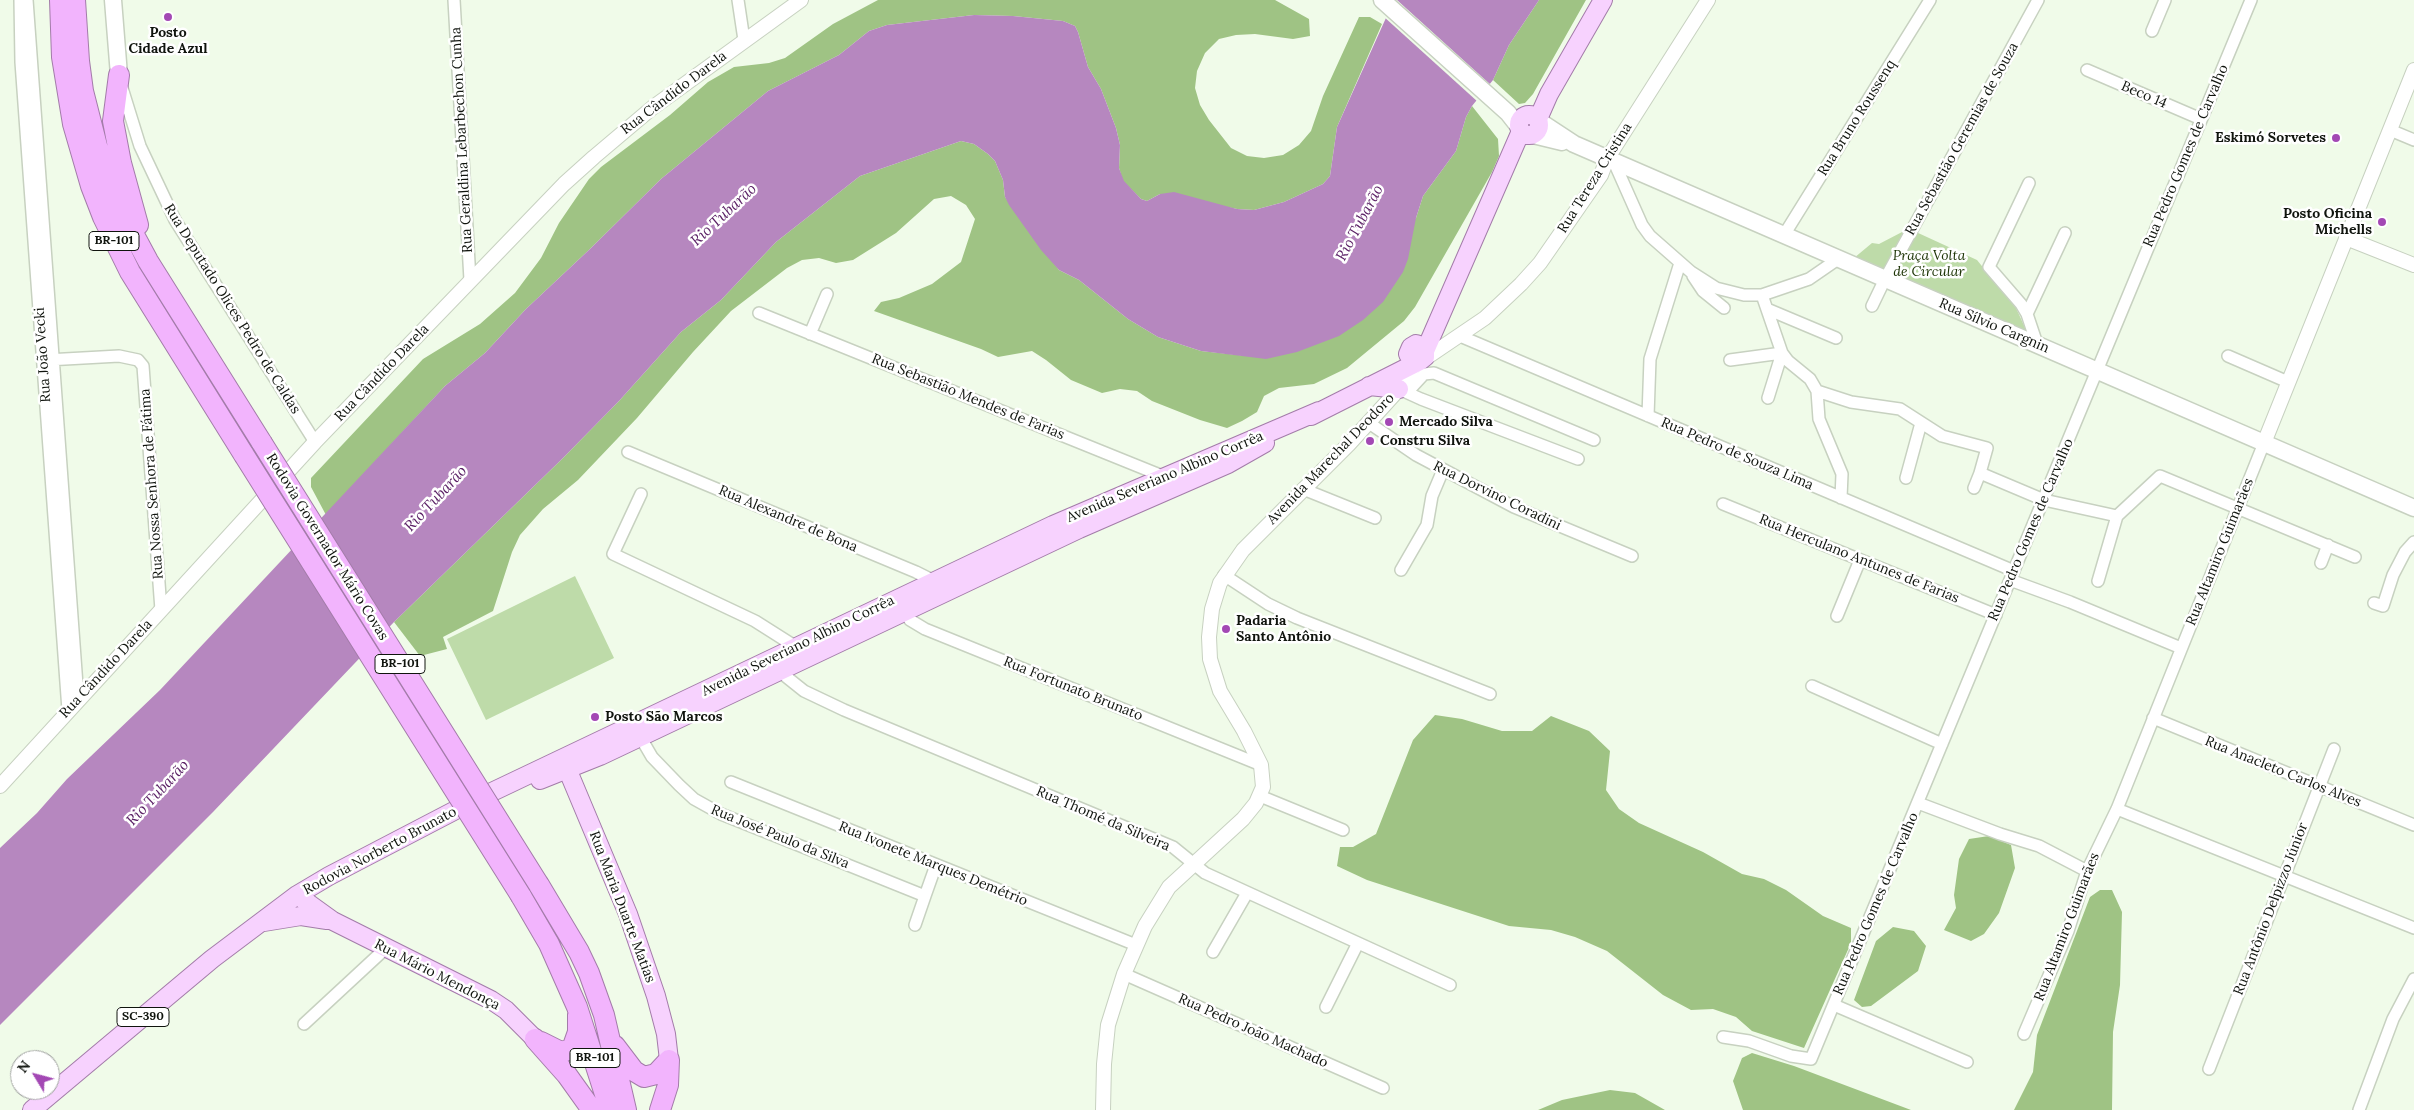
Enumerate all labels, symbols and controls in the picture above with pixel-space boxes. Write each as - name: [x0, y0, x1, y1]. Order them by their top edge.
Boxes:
- marker: Posto Cidade Azul: [162, 11, 174, 23]
- place label: Posto Cidade Azul: [128, 25, 208, 58]
- street label: Rua Geraldina Lebarbechon Cunha: [448, 27, 476, 253]
- street label: Rua Sebastião Geremias de Souza: [1902, 40, 2022, 238]
- street label: Rua Cândido Darela: [618, 48, 730, 138]
- street label: Rua Bruno Roussenq: [1814, 57, 1900, 179]
- street label: Rua Pedro Gomes de Carvalho: [2140, 62, 2232, 250]
- street label: Beco 14: [2119, 78, 2169, 112]
- street label: Rua Tereza Cristina: [1554, 120, 1636, 236]
- place label: Eskimó Sorvetes: [2215, 130, 2326, 146]
- marker: Eskimó Sorvetes: [2330, 132, 2342, 144]
- water label: Rio Tubarão: [688, 180, 760, 250]
- water label: Rio Tubarão: [1333, 182, 1387, 264]
- street label: Rua Deputado Olices Pedro de Caldas: [160, 201, 304, 417]
- place label: Posto Oficina Michells: [2283, 206, 2372, 238]
- marker: Posto Oficina Michells: [2376, 216, 2388, 228]
- road number: BR-101: [89, 232, 139, 250]
- park label: Praça Volta de Circular: [1893, 248, 1965, 280]
- street label: Rua Sílvio Cargnin: [1936, 295, 2052, 357]
- street label: Rua João Vecki: [31, 307, 55, 403]
- street label: Rua Cândido Darela: [331, 321, 433, 425]
- street label: Rua Sebastião Mendes de Farias: [869, 351, 1067, 443]
- street label: Rua Nossa Senhora de Fátima: [137, 388, 167, 580]
- street label: Avenida Marechal Deodoro: [1264, 390, 1398, 528]
- place label: Mercado Silva: [1399, 414, 1493, 430]
- street label: Rua Pedro de Souza Lima: [1658, 414, 1816, 494]
- marker: Mercado Silva: [1383, 416, 1395, 428]
- street label: Avenida Severiano Albino Corrêa: [1064, 428, 1266, 526]
- place label: Constru Silva: [1380, 433, 1470, 449]
- marker: Constru Silva: [1364, 435, 1376, 447]
- street label: Rua Pedro Gomes de Carvalho: [1985, 436, 2077, 624]
- street label: Rodovia Governador Mário Covas: [262, 450, 392, 644]
- street label: Rua Dorvino Coradini: [1430, 458, 1564, 534]
- water label: Rio Tubarão: [401, 463, 471, 535]
- street label: Rua Altamiro Guimarães: [2183, 476, 2257, 628]
- street label: Rua Alexandre de Bona: [716, 482, 860, 556]
- street label: Rua Herculano Antunes de Farias: [1757, 511, 1961, 607]
- street label: Avenida Severiano Albino Corrêa: [699, 592, 897, 700]
- place label: Padaria Santo Antônio: [1236, 613, 1331, 646]
- street label: Rua Cândido Darela: [56, 616, 156, 722]
- marker: Padaria Santo Antônio: [1220, 623, 1232, 635]
- street label: Rua Fortunato Brunato: [1001, 653, 1145, 725]
- road number: BR-101: [375, 654, 425, 674]
- place label: Posto São Marcos: [605, 709, 723, 725]
- marker: Posto São Marcos: [589, 711, 601, 723]
- street label: Rua Anacleto Carlos Alves: [2202, 733, 2364, 811]
- water label: Rio Tubarão: [123, 757, 193, 829]
- street label: Rua Thomé da Silveira: [1033, 783, 1173, 855]
- street label: Rua José Paulo da Silva: [708, 802, 852, 872]
- street label: Rodovia Norberto Brunato: [300, 803, 460, 899]
- street label: Rua Pedro Gomes de Carvalho: [1830, 810, 1922, 998]
- street label: Rua Ivonete Marques Demétrio: [836, 818, 1030, 910]
- street label: Rua Antônio Delpizzo Júnior: [2230, 820, 2312, 998]
- street label: Rua Maria Duarte Matias: [585, 829, 659, 985]
- street label: Rua Altamiro Guimarães: [2031, 850, 2103, 1004]
- street label: Rua Mário Mendonça: [371, 936, 503, 1014]
- street label: Rua Pedro João Machado: [1175, 990, 1331, 1072]
- road number: SC-390: [117, 1008, 169, 1026]
- road number: BR-101: [570, 1048, 620, 1068]
- north arrow: [10, 1050, 60, 1100]
- text: N: [13, 1057, 34, 1076]

